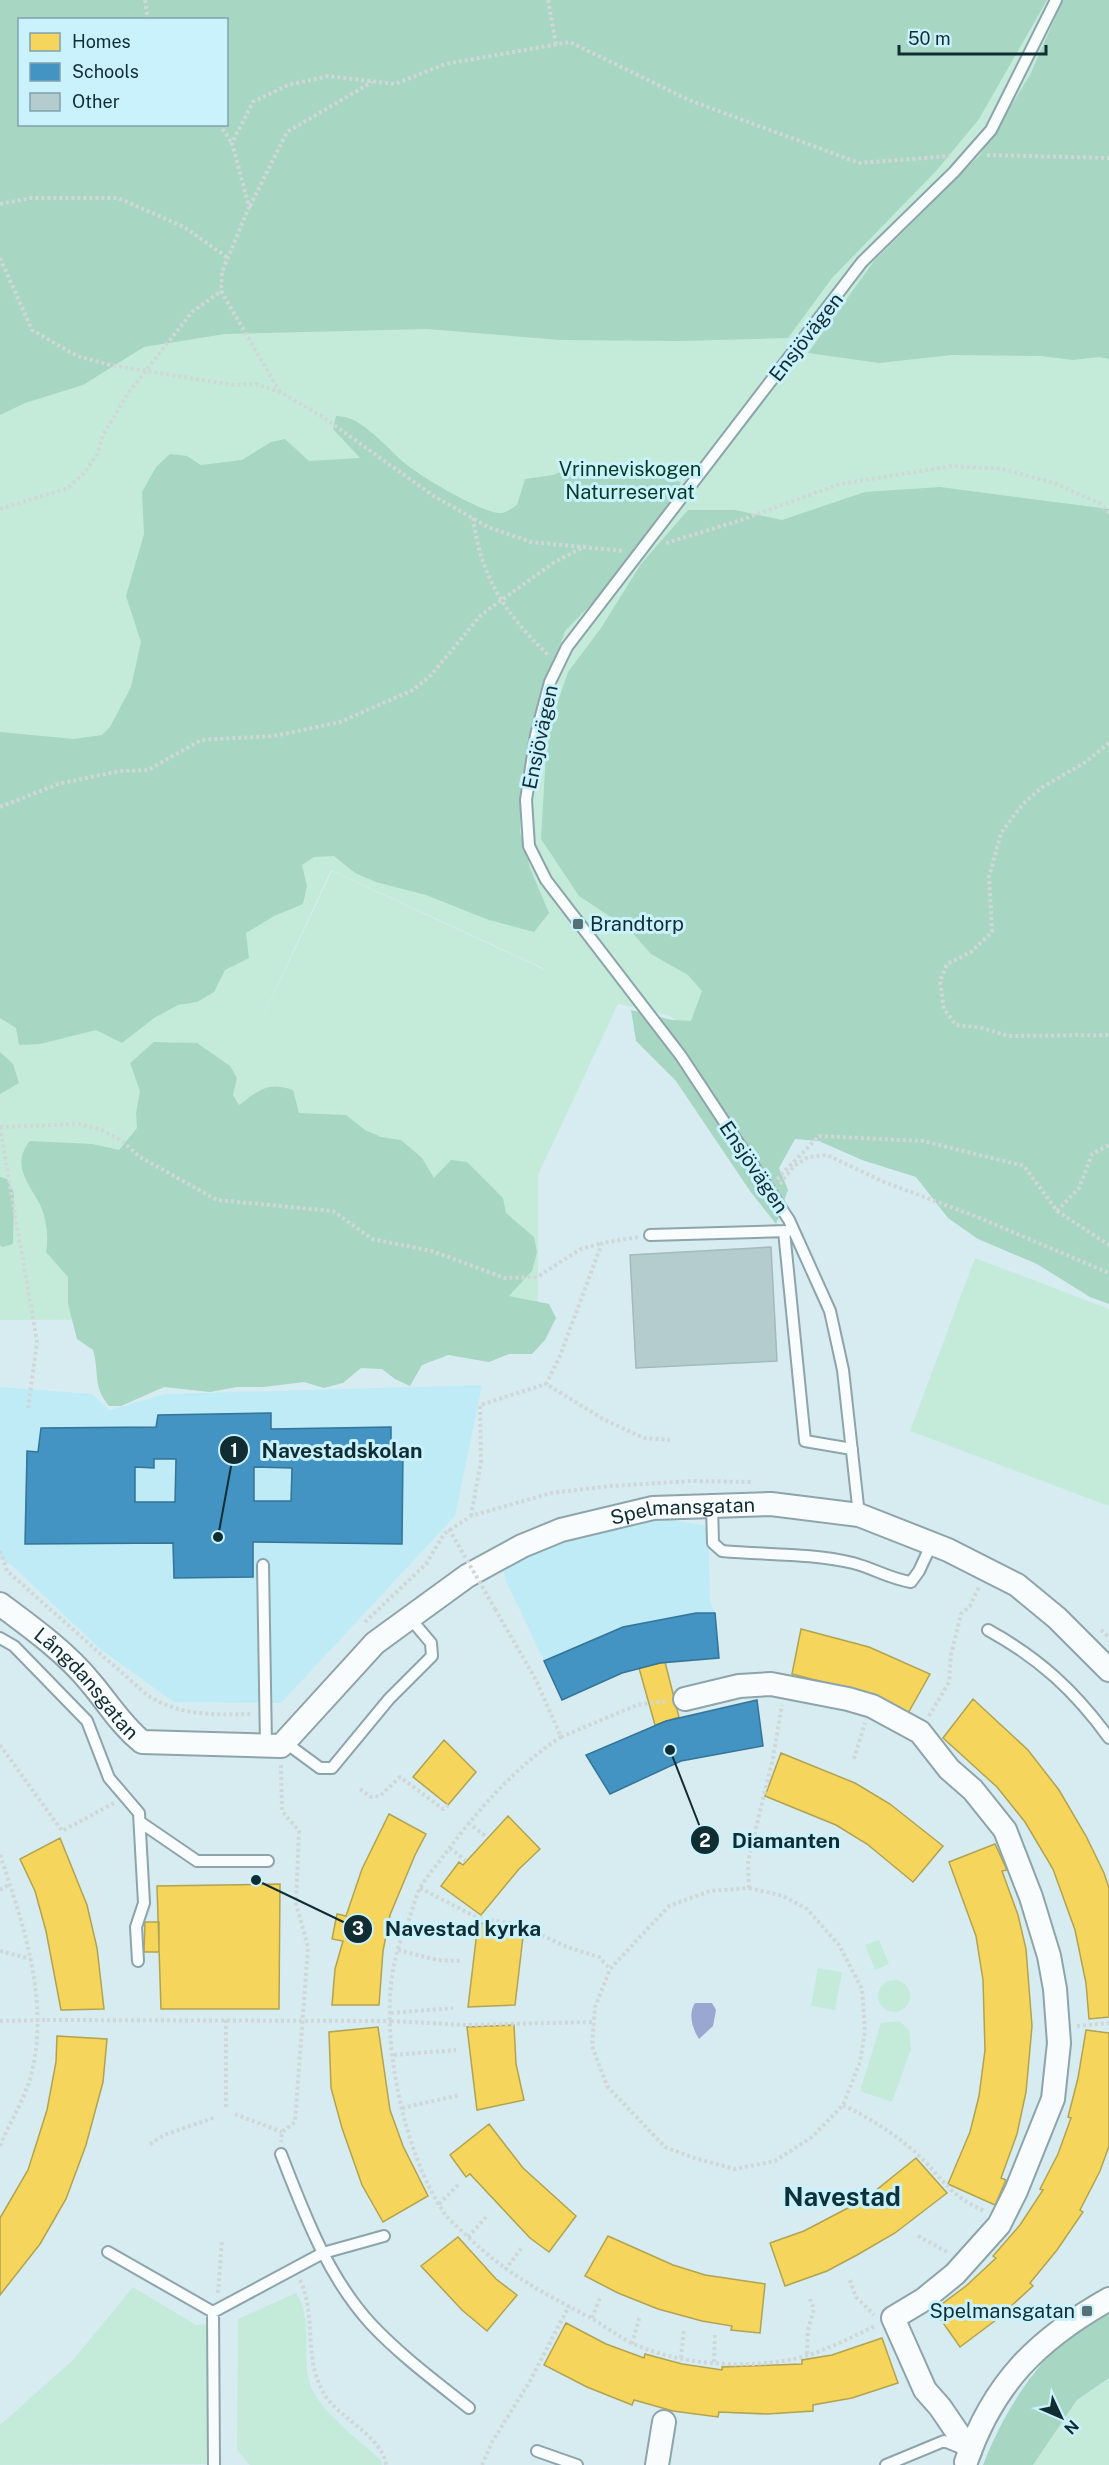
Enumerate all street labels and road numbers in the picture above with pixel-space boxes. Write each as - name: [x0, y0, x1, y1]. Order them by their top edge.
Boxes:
- street label: Ensjövägen: [764, 288, 848, 386]
- street label: Ensjövägen: [517, 683, 563, 791]
- street label: Ensjövägen: [714, 1116, 794, 1218]
- street label: Spelmansgatan: [608, 1493, 755, 1530]
- street label: Långdansgatan: [29, 1622, 144, 1744]

